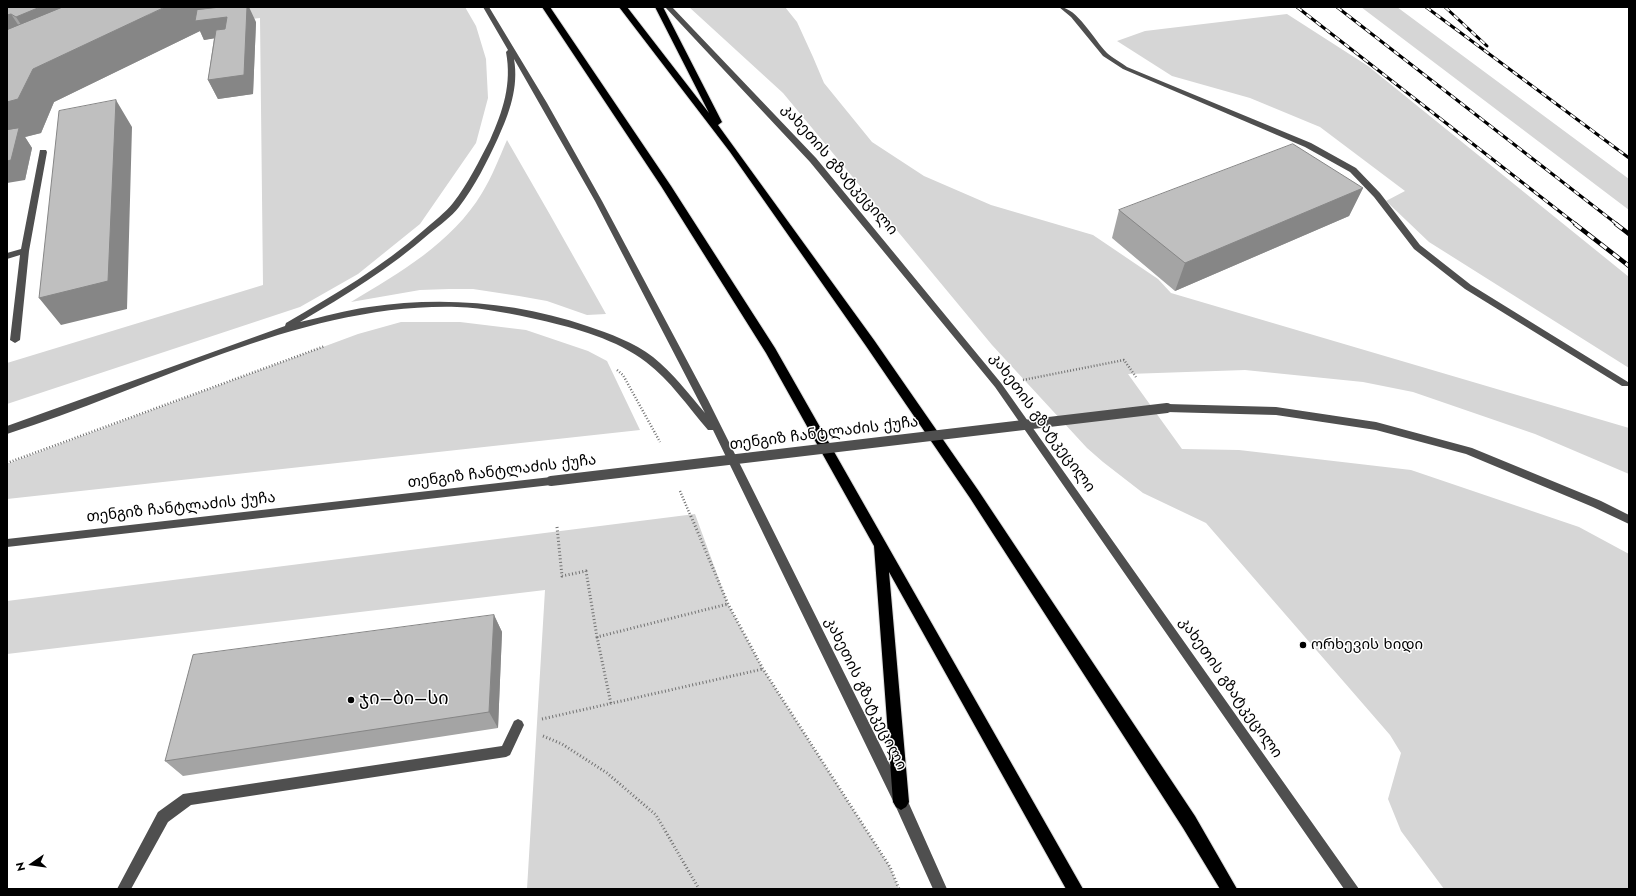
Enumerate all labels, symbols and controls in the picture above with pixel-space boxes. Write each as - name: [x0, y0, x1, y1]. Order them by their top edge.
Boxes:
- street label: კახეთის გზატკეცილი: [777, 101, 901, 239]
- street label: კახეთის გზატკეცილი: [985, 350, 1099, 496]
- street label: თენგიზ ჩანტლაძის ქუჩა: [729, 413, 919, 455]
- street label: თენგიზ ჩანტლაძის ქუჩა: [407, 451, 597, 493]
- street label: თენგიზ ჩანტლაძის ქუჩა: [86, 489, 276, 527]
- street label: კახეთის გზატკეცილი: [1174, 614, 1286, 762]
- street label: კახეთის გზატკეცილი: [820, 615, 910, 773]
- place label: ორხევის ხიდი: [1311, 636, 1423, 654]
- marker: ორხევის ხიდი: [1298, 640, 1308, 650]
- place label: ჯი–ბი–სი: [359, 689, 449, 711]
- marker: ჯი–ბი–სი: [346, 695, 356, 705]
- north arrow: [12, 844, 52, 884]
- text: N: [12, 861, 29, 873]

